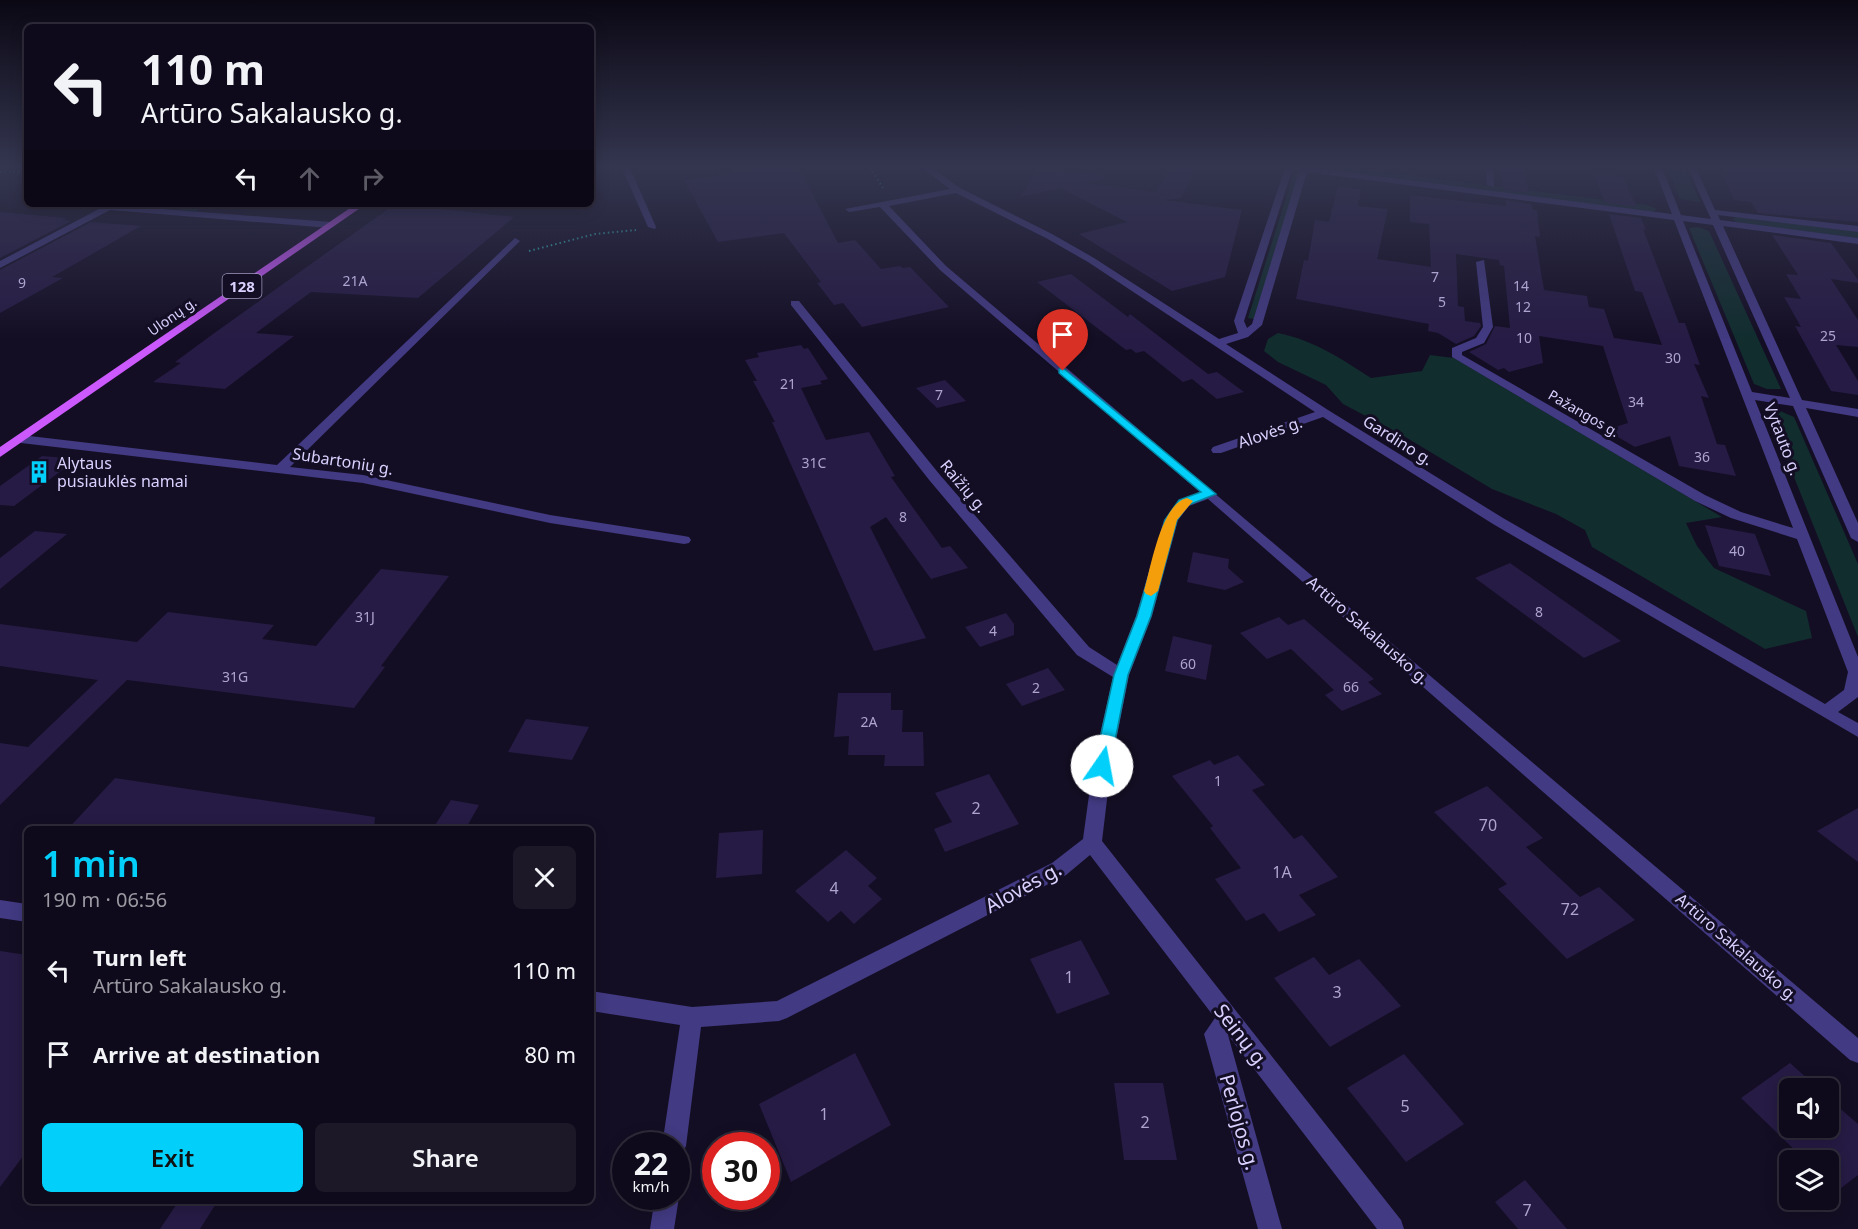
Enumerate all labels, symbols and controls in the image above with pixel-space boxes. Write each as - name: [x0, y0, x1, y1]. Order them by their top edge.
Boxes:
- text: 110 m: [141, 40, 265, 97]
- icon: left: [42, 48, 120, 126]
- text: Artūro Sakalausko g.: [141, 94, 403, 131]
- icon: left: [230, 162, 263, 195]
- icon: ahead: [293, 162, 326, 195]
- icon: right: [356, 162, 389, 195]
- house number: 7: [1431, 267, 1439, 286]
- house number: 21A: [343, 271, 368, 290]
- house number: 9: [18, 273, 26, 292]
- road number: 128: [222, 274, 262, 298]
- house number: 14: [1513, 276, 1529, 295]
- street label: Ulonų g.: [144, 292, 200, 340]
- house number: 5: [1438, 292, 1446, 311]
- house number: 12: [1515, 297, 1531, 316]
- pin: [1037, 309, 1088, 371]
- icon: arrive: [1046, 318, 1079, 351]
- house number: 25: [1820, 326, 1836, 345]
- house number: 10: [1516, 328, 1532, 347]
- house number: 30: [1665, 348, 1681, 367]
- house number: 21: [780, 374, 796, 393]
- house number: 7: [935, 385, 943, 404]
- street label: Pažangos g.: [1545, 385, 1623, 441]
- house number: 34: [1628, 392, 1644, 411]
- street label: Vytauto g.: [1759, 400, 1807, 478]
- street label: Gardino g.: [1359, 410, 1437, 470]
- street label: Alovės g.: [1235, 411, 1305, 453]
- street label: Subartonių g.: [291, 442, 395, 480]
- house number: 36: [1694, 447, 1710, 466]
- place label: Alytaus pusiauklės namai: [57, 452, 188, 492]
- house number: 31C: [802, 453, 827, 472]
- street label: Raižių g.: [935, 455, 993, 517]
- building icon: Alytaus pusiauklės namai: [26, 459, 52, 485]
- house number: 8: [899, 507, 907, 526]
- house number: 40: [1729, 541, 1745, 560]
- street label: Artūro Sakalausko g.: [1302, 571, 1434, 689]
- house number: 8: [1535, 602, 1543, 621]
- house number: 31J: [355, 607, 375, 626]
- house number: 4: [989, 621, 997, 640]
- house number: 60: [1180, 654, 1196, 673]
- house number: 31G: [222, 667, 248, 686]
- house number: 66: [1343, 677, 1359, 696]
- house number: 2: [1032, 678, 1040, 697]
- house number: 2A: [861, 712, 878, 731]
- position arrow: [1070, 734, 1134, 798]
- house number: 1: [1214, 771, 1222, 790]
- house number: 2: [971, 797, 981, 819]
- house number: 70: [1479, 814, 1497, 836]
- text: 1 min: [42, 839, 140, 888]
- button: close: [513, 846, 576, 909]
- street label: Alovės g.: [980, 855, 1066, 919]
- house number: 1A: [1272, 861, 1292, 883]
- house number: 4: [829, 877, 839, 899]
- text: 190 m · 06:56: [42, 886, 167, 913]
- street label: Artūro Sakalausko g.: [1671, 888, 1803, 1006]
- house number: 72: [1561, 898, 1579, 920]
- text: Turn left: [93, 942, 187, 972]
- icon: left: [42, 954, 75, 987]
- text: 110 m: [512, 955, 576, 985]
- house number: 1: [1064, 966, 1074, 988]
- text: Artūro Sakalausko g.: [93, 972, 287, 999]
- house number: 3: [1332, 981, 1342, 1003]
- street label: Seinų g.: [1208, 998, 1276, 1074]
- icon: arrive: [42, 1038, 75, 1071]
- text: Arrive at destination: [93, 1039, 320, 1069]
- text: 80 m: [525, 1039, 576, 1069]
- street label: Perlojos g.: [1213, 1071, 1267, 1173]
- map controls: [1779, 1078, 1839, 1210]
- button: sound: [1779, 1078, 1839, 1138]
- house number: 5: [1400, 1095, 1410, 1117]
- house number: 1: [819, 1103, 829, 1125]
- house number: 2: [1140, 1111, 1150, 1133]
- button: Exit: [42, 1123, 303, 1192]
- button: Share: [315, 1123, 576, 1192]
- speed limit sign: 30: [702, 1132, 780, 1210]
- text: 22: [634, 1143, 668, 1184]
- button: layers: [1779, 1150, 1839, 1210]
- text: km/h: [633, 1176, 669, 1196]
- house number: 7: [1522, 1199, 1532, 1221]

